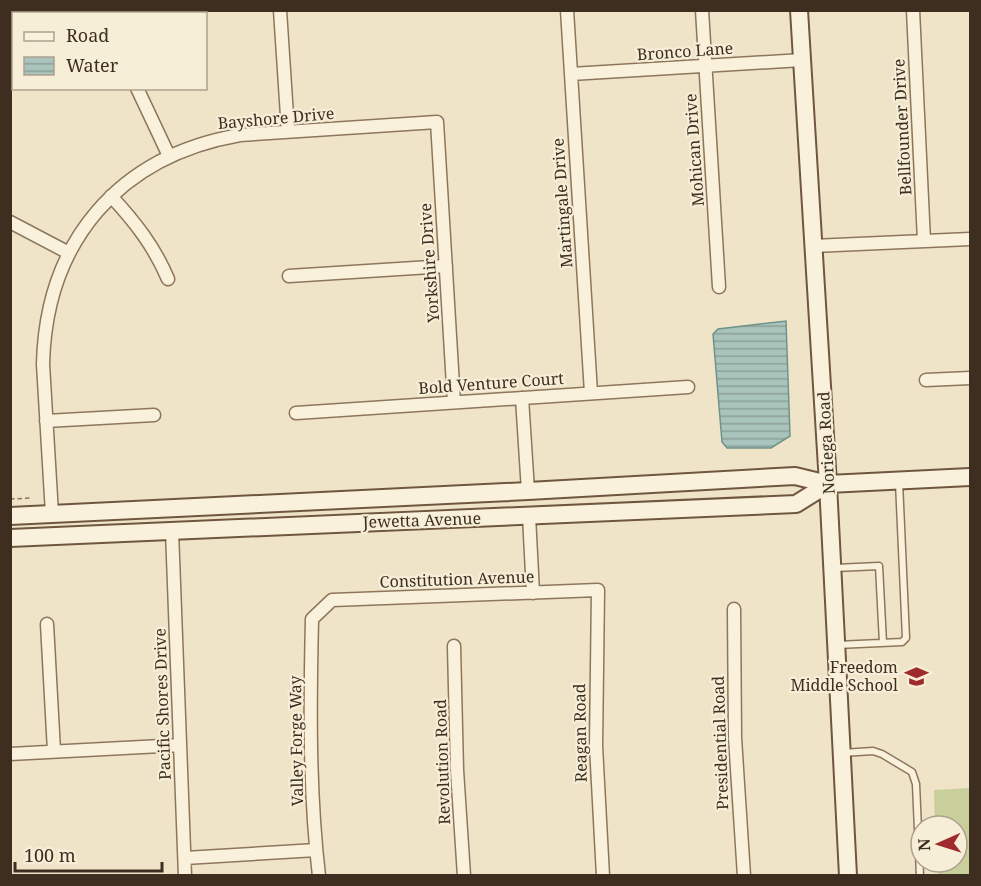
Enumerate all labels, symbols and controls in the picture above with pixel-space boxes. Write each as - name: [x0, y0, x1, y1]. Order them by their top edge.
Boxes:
- legend: [12, 12, 207, 90]
- text: Road: [66, 23, 109, 47]
- street label: Bronco Lane: [636, 37, 734, 65]
- text: Water: [66, 53, 119, 77]
- street label: Bellfounder Drive: [887, 58, 917, 196]
- street label: Mohican Drive: [679, 93, 709, 207]
- street label: Bayshore Drive: [217, 102, 335, 134]
- street label: Martingale Drive: [546, 137, 578, 269]
- street label: Yorkshire Drive: [414, 202, 444, 325]
- street label: Bold Venture Court: [418, 367, 565, 399]
- street label: Noriega Road: [812, 391, 840, 495]
- street label: Jewetta Avenue: [362, 507, 481, 533]
- street label: Constitution Avenue: [379, 565, 535, 593]
- street label: Pacific Shores Drive: [148, 628, 176, 780]
- place label: Freedom Middle School: [790, 656, 898, 696]
- school or university icon: Freedom Middle School: [903, 663, 929, 689]
- street label: Valley Forge Way: [284, 674, 308, 807]
- street label: Presidential Road: [707, 675, 733, 810]
- street label: Reagan Road: [568, 683, 592, 783]
- street label: Revolution Road: [429, 699, 455, 825]
- north arrow: [909, 814, 969, 874]
- scale bar: [15, 835, 162, 873]
- text: N: [913, 838, 935, 852]
- text: 100 m: [24, 843, 76, 867]

